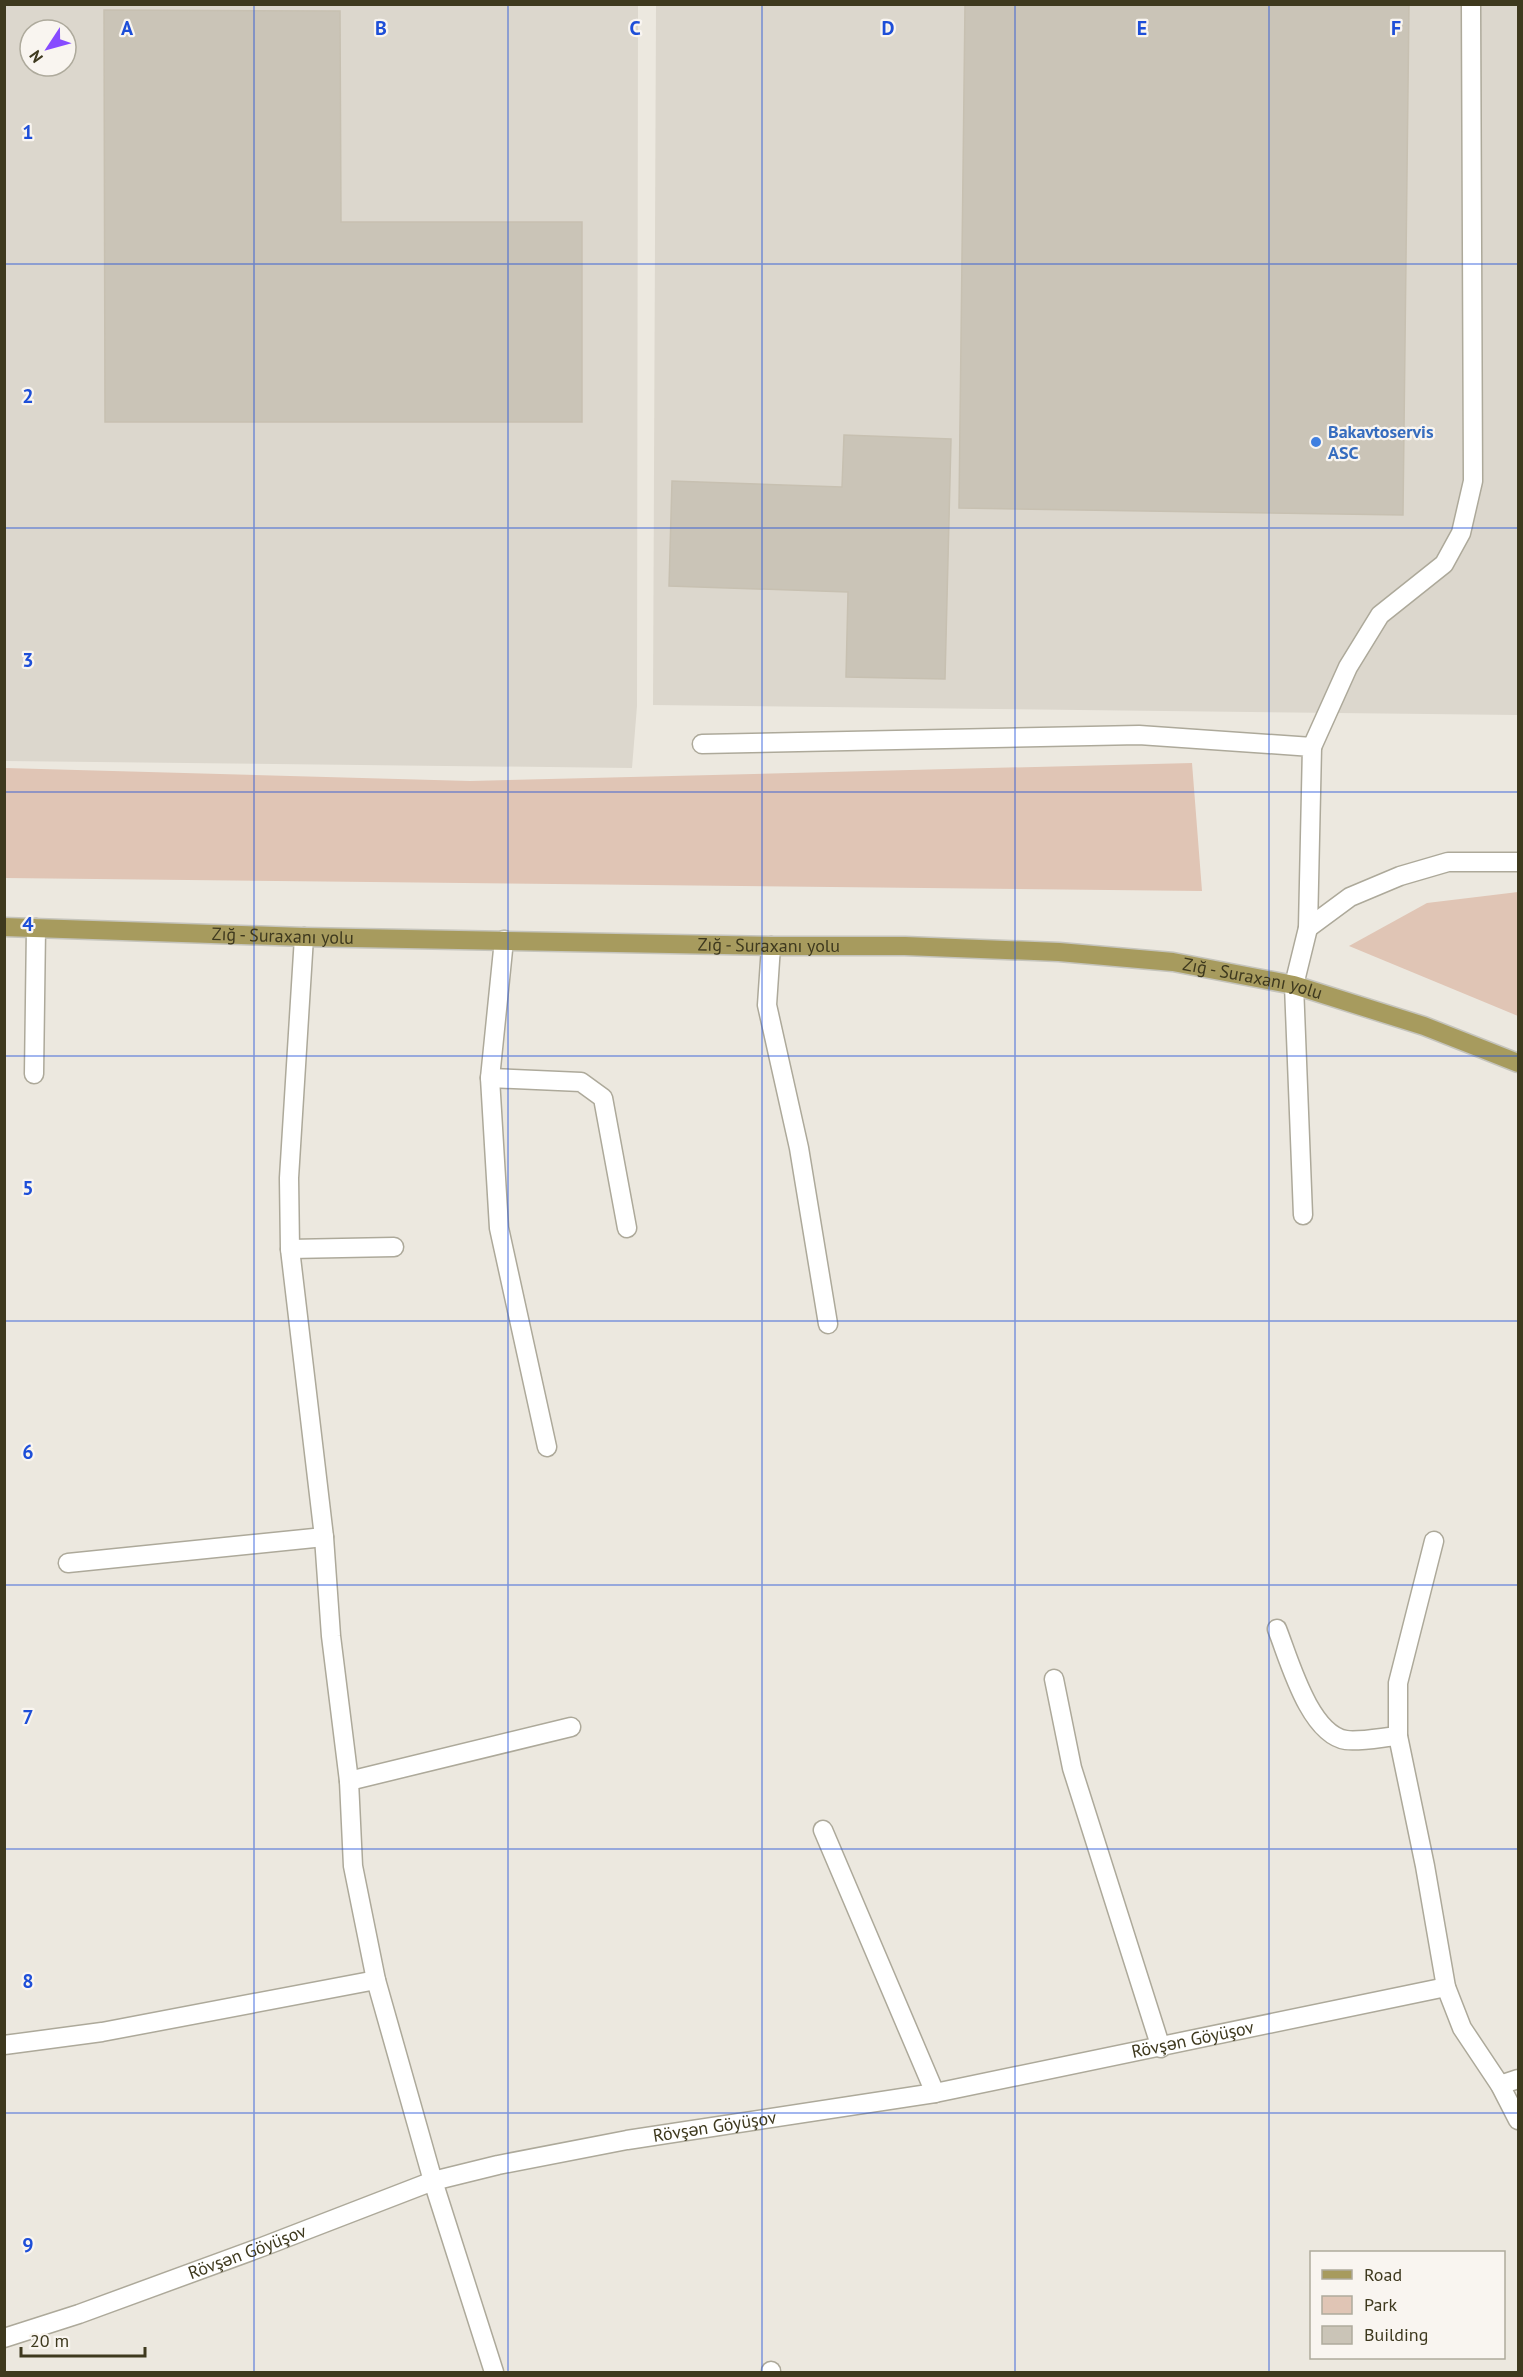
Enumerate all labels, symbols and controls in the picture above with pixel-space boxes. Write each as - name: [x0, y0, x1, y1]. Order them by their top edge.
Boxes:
- text: A: [121, 15, 134, 41]
- text: B: [375, 15, 387, 41]
- text: C: [629, 15, 641, 41]
- text: D: [882, 15, 895, 41]
- text: E: [1137, 15, 1147, 41]
- text: F: [1391, 15, 1401, 41]
- north arrow: [18, 18, 78, 78]
- text: N: [25, 47, 47, 67]
- text: 1: [22, 119, 34, 145]
- text: 2: [22, 383, 34, 409]
- place label: Bakavtoservis ASC: [1328, 420, 1434, 464]
- marker: Bakavtoservis ASC: [1309, 435, 1323, 449]
- text: 3: [22, 647, 34, 673]
- text: 4: [22, 911, 34, 937]
- street label: Zığ - Suraxanı yolu: [211, 922, 354, 949]
- street label: Zığ - Suraxanı yolu: [697, 933, 840, 957]
- street label: Zığ - Suraxanı yolu: [1181, 952, 1325, 1004]
- text: 5: [22, 1175, 34, 1201]
- text: 6: [22, 1439, 34, 1465]
- text: 7: [22, 1704, 34, 1730]
- text: 8: [22, 1968, 34, 1994]
- street label: Rövşən Göyüşov: [1129, 2015, 1256, 2063]
- street label: Rövşən Göyüşov: [651, 2105, 778, 2147]
- street label: Rövşən Göyüşov: [185, 2219, 310, 2284]
- text: 9: [22, 2232, 34, 2258]
- legend: [1310, 2251, 1505, 2359]
- text: Road: [1364, 2263, 1402, 2286]
- text: Park: [1364, 2293, 1397, 2316]
- scale bar: [21, 2320, 146, 2358]
- text: Building: [1364, 2323, 1428, 2346]
- text: 20 m: [30, 2329, 69, 2352]

